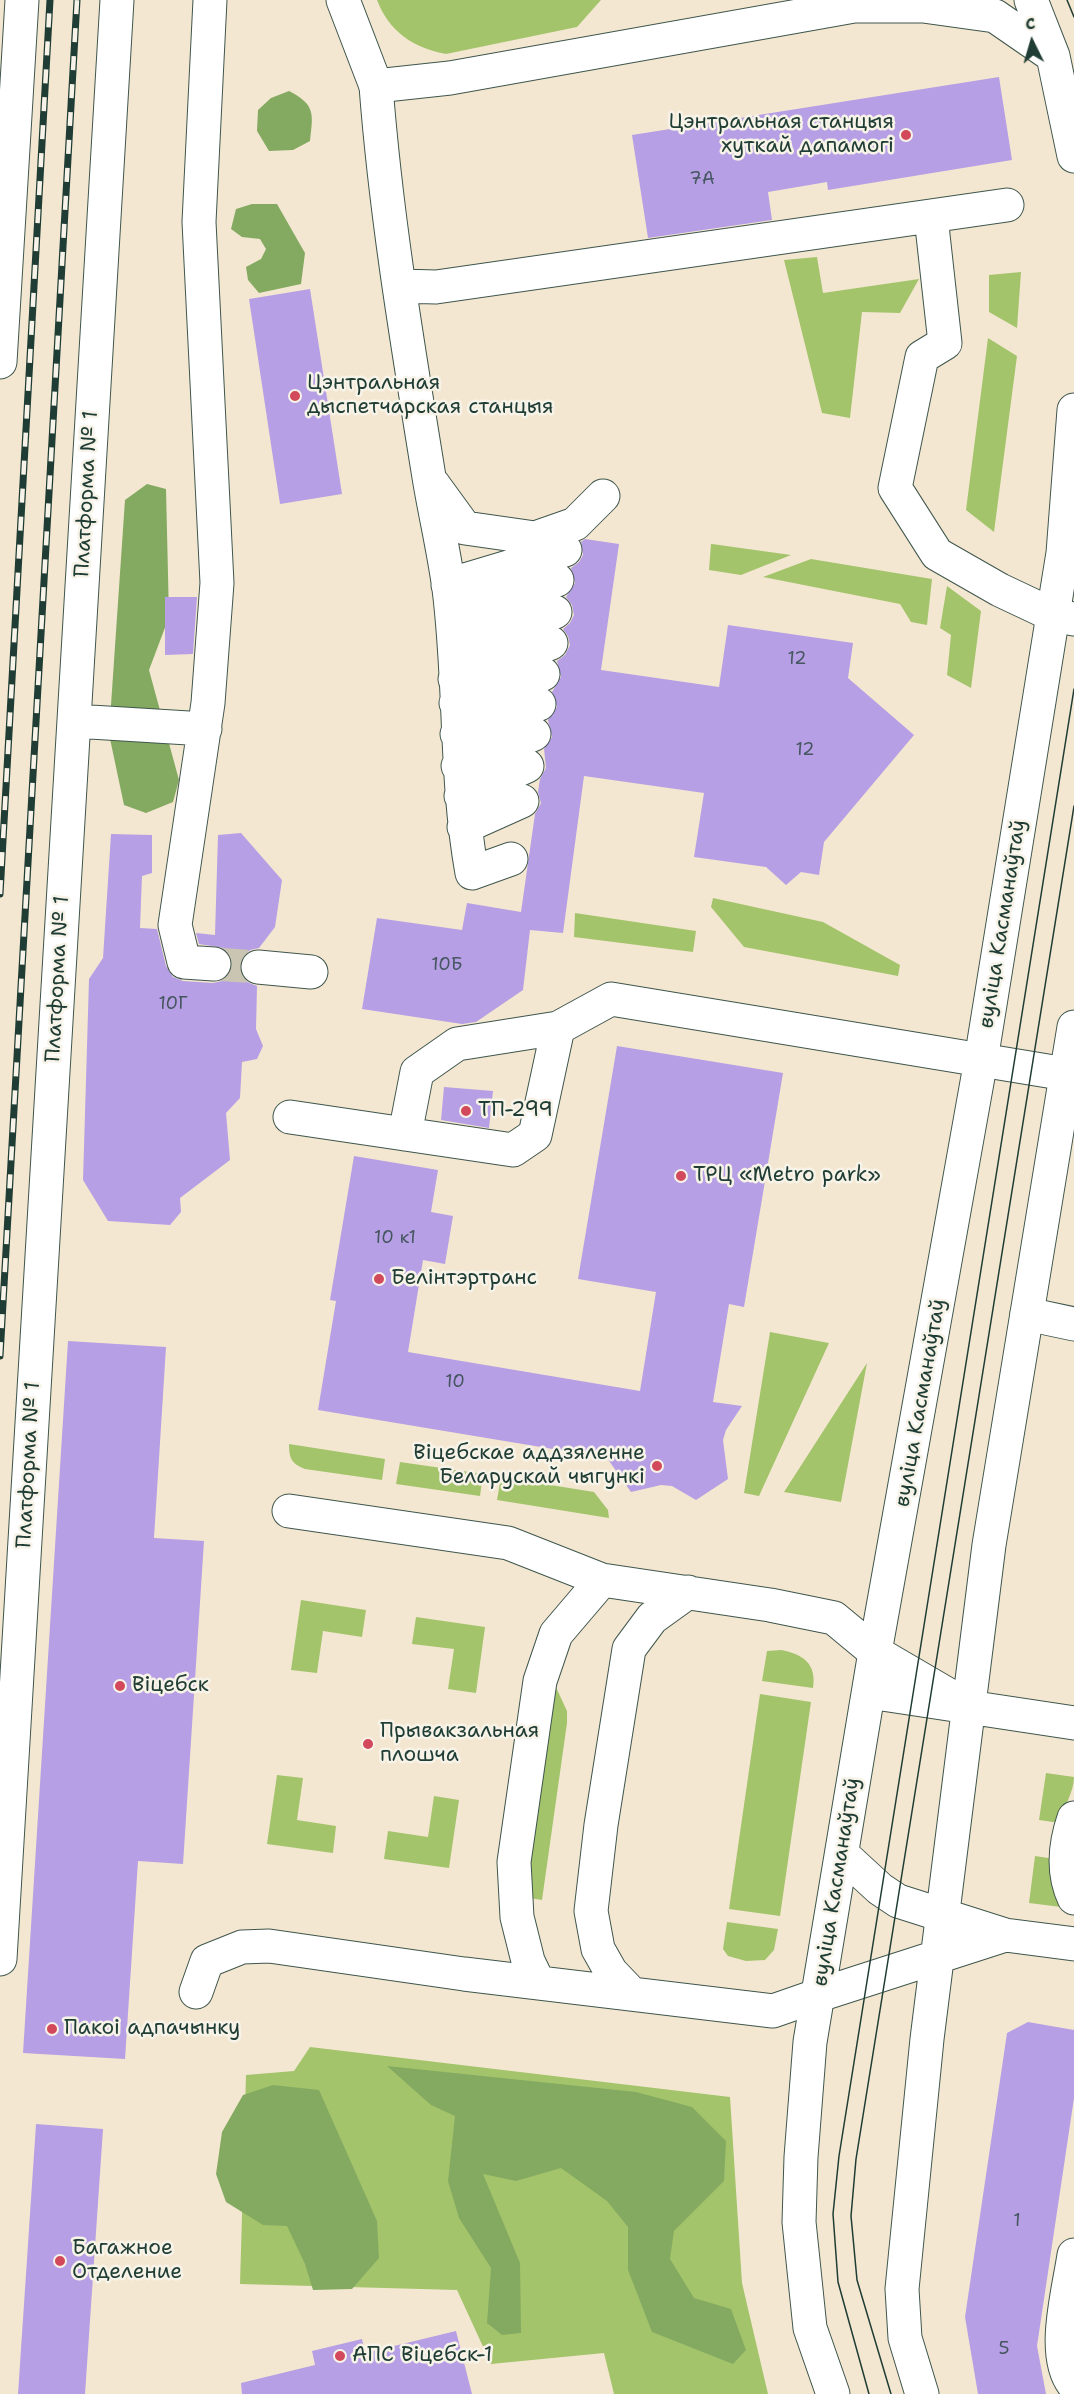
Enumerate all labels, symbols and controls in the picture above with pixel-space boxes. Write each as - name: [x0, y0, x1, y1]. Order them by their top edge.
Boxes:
- north arrow: [1002, 12, 1062, 72]
- text: С: [1025, 13, 1036, 34]
- place label: Цэнтральная станцыя хуткай дапамогі: [669, 110, 894, 160]
- marker: Цэнтральная станцыя хуткай дапамогі: [899, 128, 913, 142]
- house number: 7А: [689, 168, 715, 190]
- place label: Цэнтральная дыспетчарская станцыя: [307, 371, 553, 421]
- marker: Цэнтральная дыспетчарская станцыя: [288, 389, 302, 403]
- street label: Платформа № 1: [70, 410, 104, 578]
- house number: 12: [787, 648, 807, 670]
- house number: 12: [795, 739, 815, 761]
- street label: вуліца Касманаўтаў: [974, 818, 1032, 1030]
- street label: Платформа № 1: [41, 895, 75, 1063]
- house number: 10Б: [431, 954, 463, 976]
- house number: 10Г: [158, 993, 188, 1015]
- place label: ТП-299: [478, 1098, 553, 1124]
- marker: ТП-299: [459, 1104, 473, 1118]
- place label: ТРЦ «Metro park»: [693, 1163, 881, 1189]
- marker: ТРЦ «Metro park»: [674, 1169, 688, 1183]
- house number: 10 к1: [374, 1227, 416, 1249]
- place label: Белінтэртранс: [391, 1266, 537, 1292]
- marker: Белінтэртранс: [372, 1272, 386, 1286]
- street label: вуліца Касманаўтаў: [890, 1297, 952, 1509]
- house number: 10: [445, 1371, 465, 1393]
- street label: Платформа № 1: [12, 1381, 46, 1549]
- place label: Віцебскае аддзяленне Беларускай чыгункі: [413, 1441, 645, 1491]
- marker: Віцебскае аддзяленне Беларускай чыгункі: [650, 1459, 664, 1473]
- place label: Віцебск: [132, 1673, 209, 1699]
- marker: Віцебск: [113, 1679, 127, 1693]
- place label: Прывакзальная плошча: [380, 1719, 539, 1769]
- marker: Прывакзальная плошча: [361, 1737, 375, 1751]
- street label: вуліца Касманаўтаў: [808, 1776, 866, 1988]
- place label: Пакоі адпачынку: [64, 2016, 240, 2042]
- marker: Пакоі адпачынку: [45, 2022, 59, 2036]
- house number: 1: [1013, 2210, 1021, 2232]
- place label: Багажное Отделение: [72, 2236, 182, 2286]
- marker: Багажное Отделение: [53, 2254, 67, 2268]
- house number: 5: [998, 2338, 1010, 2360]
- place label: АПС Віцебск-1: [352, 2343, 492, 2369]
- marker: АПС Віцебск-1: [333, 2349, 347, 2363]

